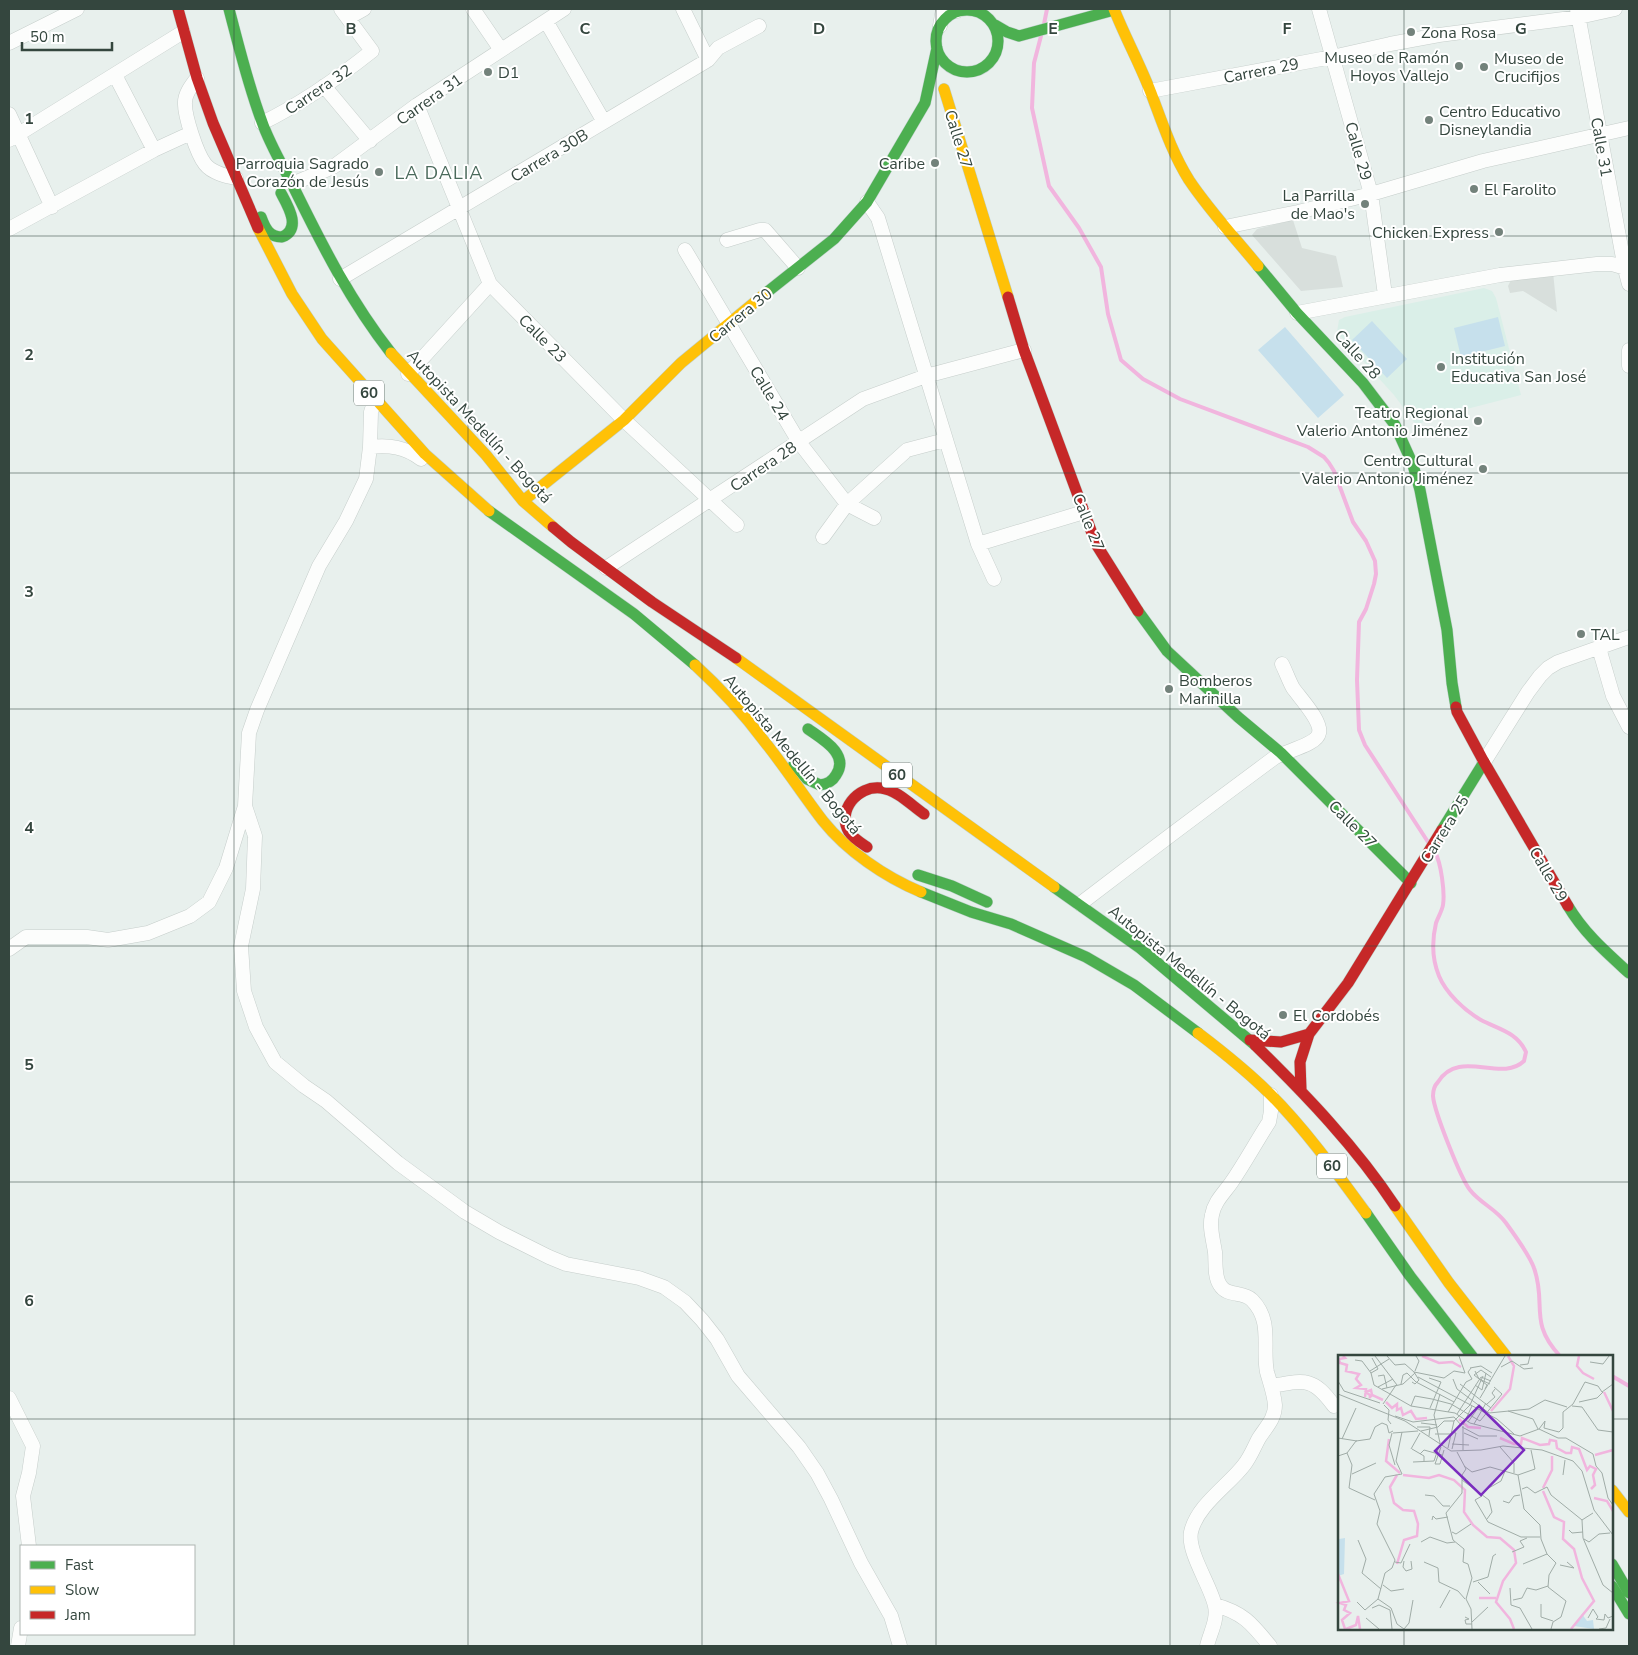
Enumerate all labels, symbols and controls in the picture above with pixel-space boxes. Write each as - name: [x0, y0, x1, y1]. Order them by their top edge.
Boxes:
- text: B: [345, 18, 357, 40]
- text: C: [580, 18, 591, 40]
- text: D: [813, 18, 825, 40]
- text: E: [1048, 18, 1058, 40]
- text: F: [1283, 18, 1292, 40]
- text: G: [1515, 18, 1527, 40]
- scale bar: [22, 20, 112, 52]
- place label: Zona Rosa: [1421, 22, 1496, 44]
- marker: Zona Rosa: [1405, 26, 1417, 38]
- text: 50 m: [30, 27, 65, 47]
- place label: Museo de Ramón Hoyos Vallejo: [1324, 47, 1449, 87]
- place label: Museo de Crucifijos: [1494, 48, 1564, 88]
- street label: Carrera 29: [1222, 53, 1301, 89]
- street label: Carrera 32: [281, 59, 356, 120]
- marker: Museo de Ramón Hoyos Vallejo: [1453, 60, 1465, 72]
- marker: Museo de Crucifijos: [1478, 61, 1490, 73]
- place label: D1: [498, 62, 519, 84]
- marker: D1: [482, 66, 494, 78]
- street label: Carrera 31: [392, 69, 467, 131]
- place label: Centro Educativo Disneylandia: [1439, 101, 1561, 141]
- street label: Calle 27: [939, 107, 977, 171]
- text: 1: [24, 108, 34, 130]
- marker: Centro Educativo Disneylandia: [1423, 114, 1435, 126]
- street label: Calle 31: [1585, 116, 1617, 179]
- street label: Calle 29: [1339, 119, 1377, 183]
- street label: Carrera 30B: [507, 124, 593, 188]
- place label: Parroquia Sagrado Corazón de Jesús: [236, 153, 369, 193]
- place label: Caribe: [879, 153, 925, 175]
- marker: Caribe: [929, 157, 941, 169]
- district label: LA DALIA: [395, 161, 483, 185]
- marker: Parroquia Sagrado Corazón de Jesús: [373, 166, 385, 178]
- place label: El Farolito: [1484, 179, 1557, 201]
- marker: El Farolito: [1468, 183, 1480, 195]
- place label: La Parrilla de Mao's: [1282, 185, 1355, 225]
- marker: La Parrilla de Mao's: [1359, 198, 1371, 210]
- place label: Chicken Express: [1372, 222, 1489, 244]
- marker: Chicken Express: [1493, 226, 1505, 238]
- street label: Carrera 30: [704, 283, 777, 348]
- street label: Calle 23: [513, 310, 571, 368]
- street label: Calle 28: [1329, 325, 1386, 384]
- text: 2: [24, 344, 34, 366]
- street label: Autopista Medellín - Bogotá: [402, 345, 557, 508]
- place label: Institución Educativa San José: [1451, 348, 1586, 388]
- marker: Institución Educativa San José: [1435, 361, 1447, 373]
- street label: Calle 24: [744, 362, 794, 425]
- road number: 60: [354, 380, 384, 406]
- place label: Teatro Regional Valerio Antonio Jiménez: [1296, 402, 1468, 442]
- marker: Teatro Regional Valerio Antonio Jiménez: [1472, 415, 1484, 427]
- street label: Carrera 28: [726, 436, 801, 497]
- place label: Centro Cultural Valerio Antonio Jiménez: [1301, 450, 1473, 490]
- marker: Centro Cultural Valerio Antonio Jiménez: [1477, 463, 1489, 475]
- street label: Calle 27: [1067, 490, 1110, 554]
- text: 3: [24, 581, 34, 603]
- place label: TAL: [1591, 624, 1620, 646]
- marker: TAL: [1575, 628, 1587, 640]
- street label: Autopista Medellín - Bogotá: [718, 670, 866, 840]
- place label: Bomberos Marinilla: [1179, 670, 1252, 710]
- marker: Bomberos Marinilla: [1163, 683, 1175, 695]
- road number: 60: [882, 762, 912, 788]
- street label: Carrera 25: [1415, 791, 1474, 868]
- street label: Calle 27: [1323, 796, 1381, 854]
- text: 4: [24, 817, 34, 839]
- street label: Calle 29: [1524, 843, 1573, 906]
- street label: Autopista Medellín - Bogotá: [1103, 900, 1275, 1045]
- place label: El Cordobés: [1293, 1005, 1380, 1027]
- marker: El Cordobés: [1277, 1009, 1289, 1021]
- text: 5: [24, 1054, 34, 1076]
- road number: 60: [1317, 1154, 1347, 1178]
- text: 6: [24, 1290, 34, 1312]
- inset map: [1338, 1355, 1613, 1630]
- legend: [20, 1545, 195, 1635]
- text: Fast: [65, 1555, 94, 1575]
- text: Slow: [65, 1580, 100, 1600]
- text: Jam: [64, 1605, 91, 1625]

